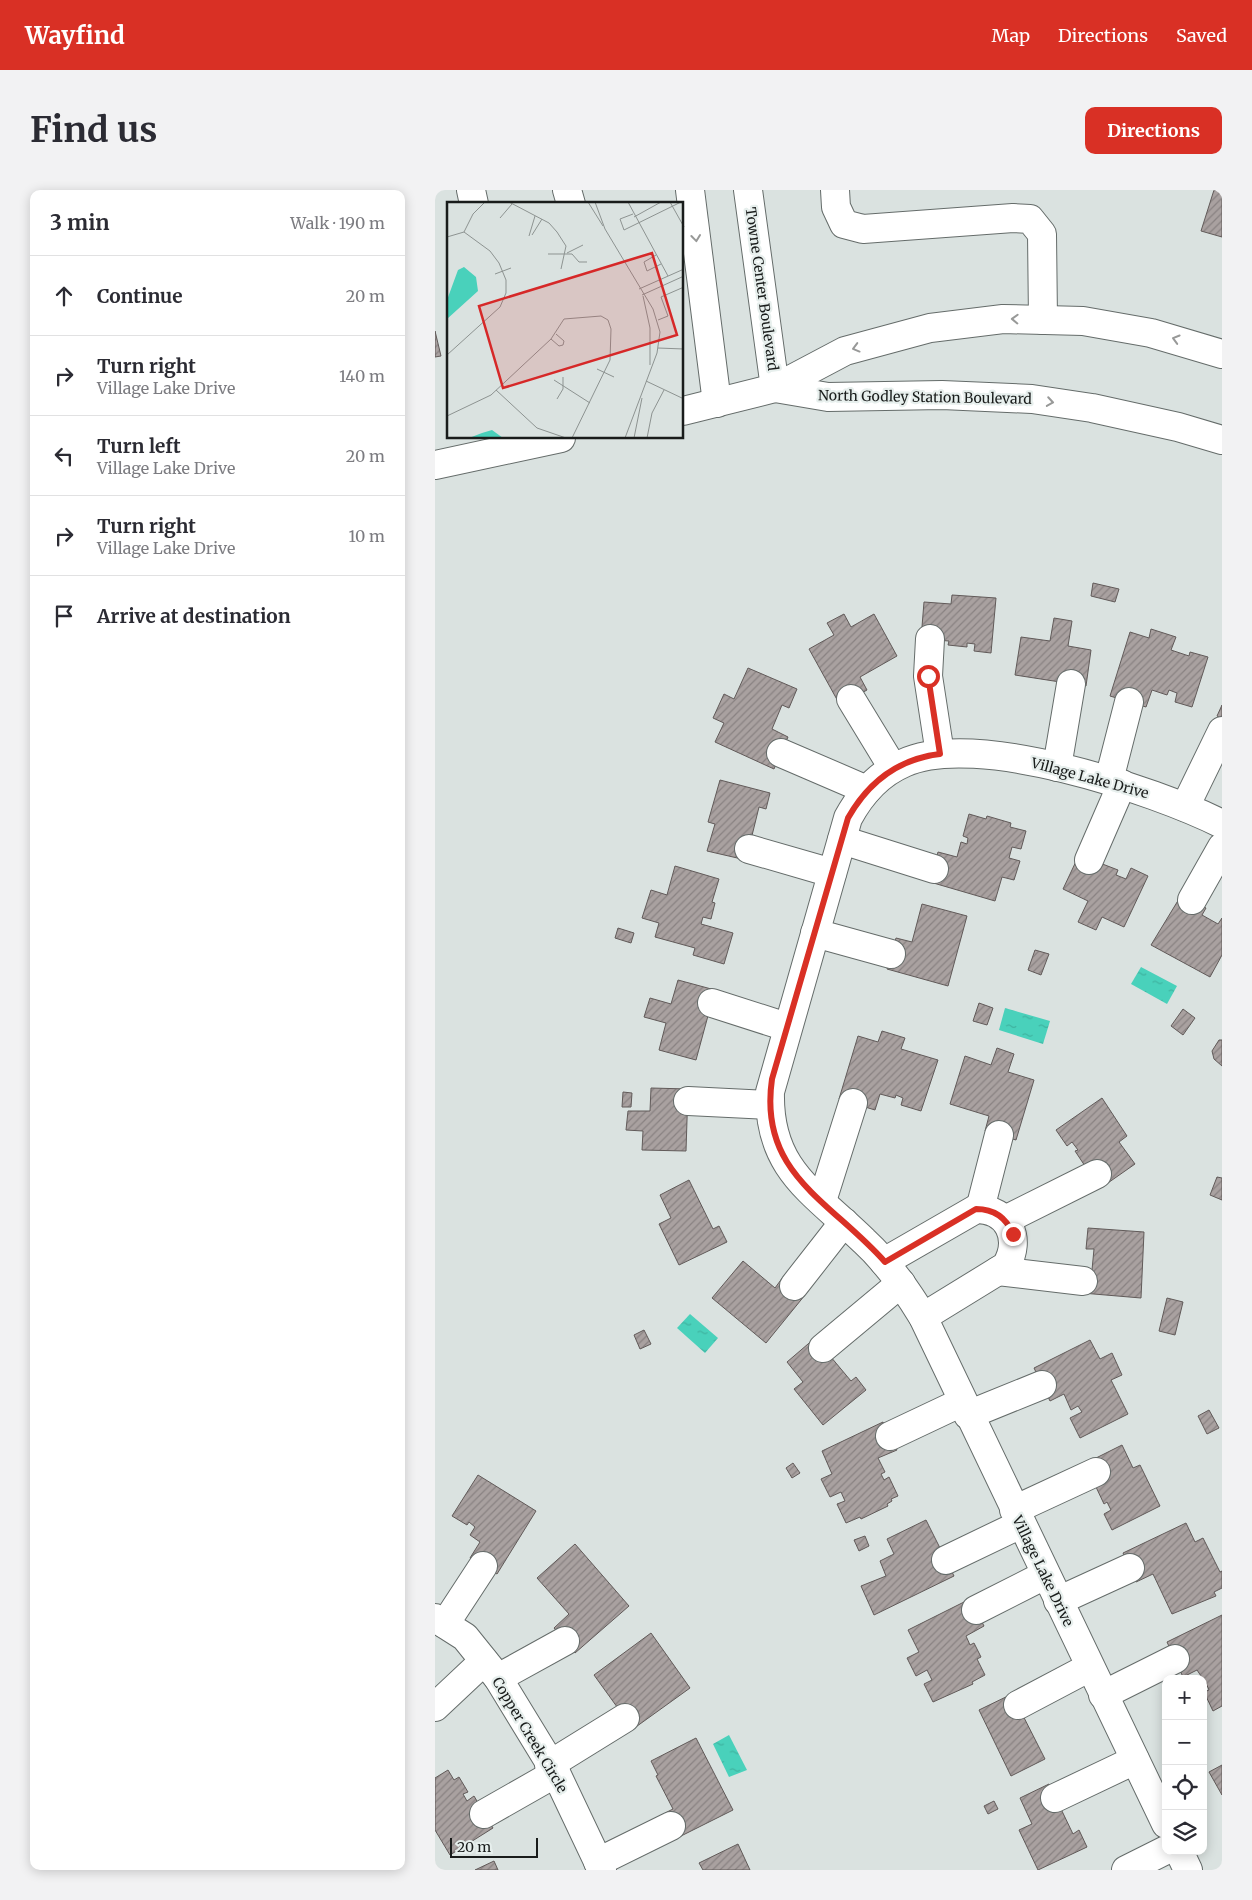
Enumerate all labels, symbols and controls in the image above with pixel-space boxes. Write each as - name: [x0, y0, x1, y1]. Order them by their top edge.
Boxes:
- text: Wayfind: [25, 20, 125, 51]
- text: Map: [992, 24, 1030, 47]
- text: Directions: [1058, 24, 1148, 47]
- text: Saved: [1176, 24, 1227, 47]
- button: Directions: [1085, 107, 1222, 154]
- text: Find us: [30, 108, 157, 152]
- inset map: [447, 202, 684, 439]
- street label: Towne Center Boulevard: [742, 206, 782, 372]
- text: 3 min: [50, 209, 109, 236]
- text: Walk · 190 m: [290, 213, 385, 233]
- one-way arrow: [690, 235, 701, 243]
- icon: ahead: [50, 282, 78, 310]
- text: Continue: [97, 284, 183, 308]
- text: 20 m: [346, 286, 385, 306]
- one-way arrow: [1011, 314, 1018, 324]
- one-way arrow: [1172, 335, 1180, 345]
- one-way arrow: [851, 342, 860, 353]
- text: Turn right: [97, 354, 196, 378]
- icon: right: [50, 362, 78, 390]
- text: 140 m: [339, 366, 385, 386]
- text: Village Lake Drive: [97, 378, 235, 398]
- street label: North Godley Station Boulevard: [818, 386, 1033, 408]
- one-way arrow: [1046, 396, 1054, 406]
- text: Turn left: [97, 434, 181, 458]
- icon: left: [50, 442, 78, 470]
- text: 20 m: [346, 446, 385, 466]
- text: Village Lake Drive: [97, 458, 235, 478]
- text: Turn right: [97, 514, 196, 538]
- icon: right: [50, 522, 78, 550]
- text: 10 m: [348, 526, 385, 546]
- text: Village Lake Drive: [97, 538, 235, 558]
- icon: arrive: [50, 602, 78, 630]
- text: Arrive at destination: [97, 604, 291, 628]
- route start: [917, 665, 940, 688]
- street label: Village Lake Drive: [1028, 753, 1151, 802]
- route end: [1002, 1223, 1025, 1246]
- street label: Village Lake Drive: [1008, 1512, 1078, 1629]
- street label: Copper Creek Circle: [488, 1674, 572, 1796]
- map controls: [1162, 1675, 1207, 1855]
- button: +: [1162, 1675, 1207, 1720]
- button: −: [1162, 1720, 1207, 1765]
- button: locate: [1162, 1765, 1207, 1810]
- button: layers: [1162, 1810, 1207, 1855]
- scale bar: [450, 1835, 537, 1858]
- text: 20 m: [457, 1838, 491, 1856]

